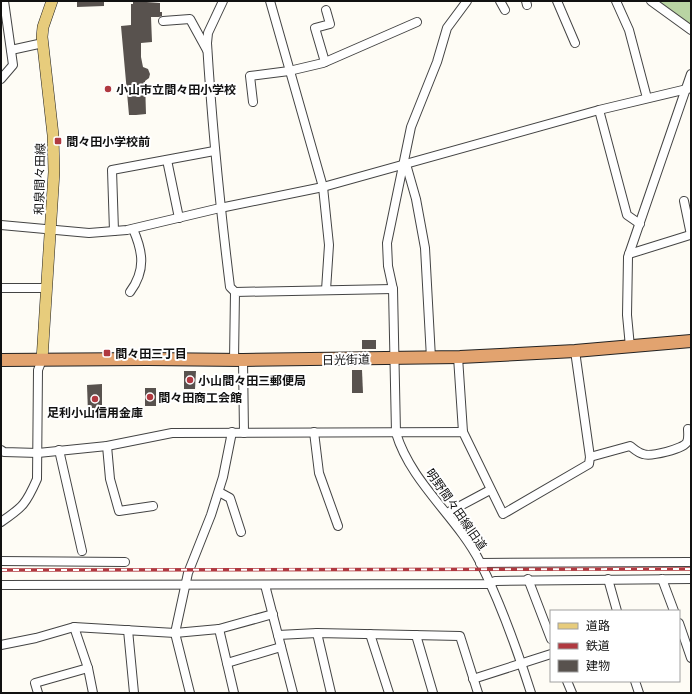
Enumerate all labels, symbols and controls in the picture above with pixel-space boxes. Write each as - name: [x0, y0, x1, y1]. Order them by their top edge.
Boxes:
- place label: 小山市立間々田小学校: [116, 81, 236, 97]
- marker: 小山市立間々田小学校: [103, 84, 113, 94]
- place label: 間々田小学校前: [66, 133, 150, 149]
- marker: 間々田小学校前: [53, 136, 63, 146]
- street label: 和泉間々田線: [30, 143, 48, 215]
- place label: 間々田三丁目: [115, 345, 187, 361]
- marker: 間々田三丁目: [102, 348, 112, 358]
- street label: 日光街道: [322, 351, 370, 367]
- place label: 小山間々田三郵便局: [198, 372, 306, 388]
- marker: 小山間々田三郵便局: [185, 375, 195, 385]
- place label: 間々田商工会館: [158, 389, 242, 405]
- marker: 間々田商工会館: [145, 392, 155, 402]
- marker: 足利小山信用金庫: [90, 394, 100, 404]
- place label: 足利小山信用金庫: [47, 404, 143, 420]
- street label: 明野間々田線旧道: [423, 465, 491, 553]
- legend: [550, 610, 680, 682]
- text: 道路: [586, 617, 610, 633]
- text: 鉄道: [586, 637, 610, 653]
- text: 建物: [586, 657, 610, 673]

